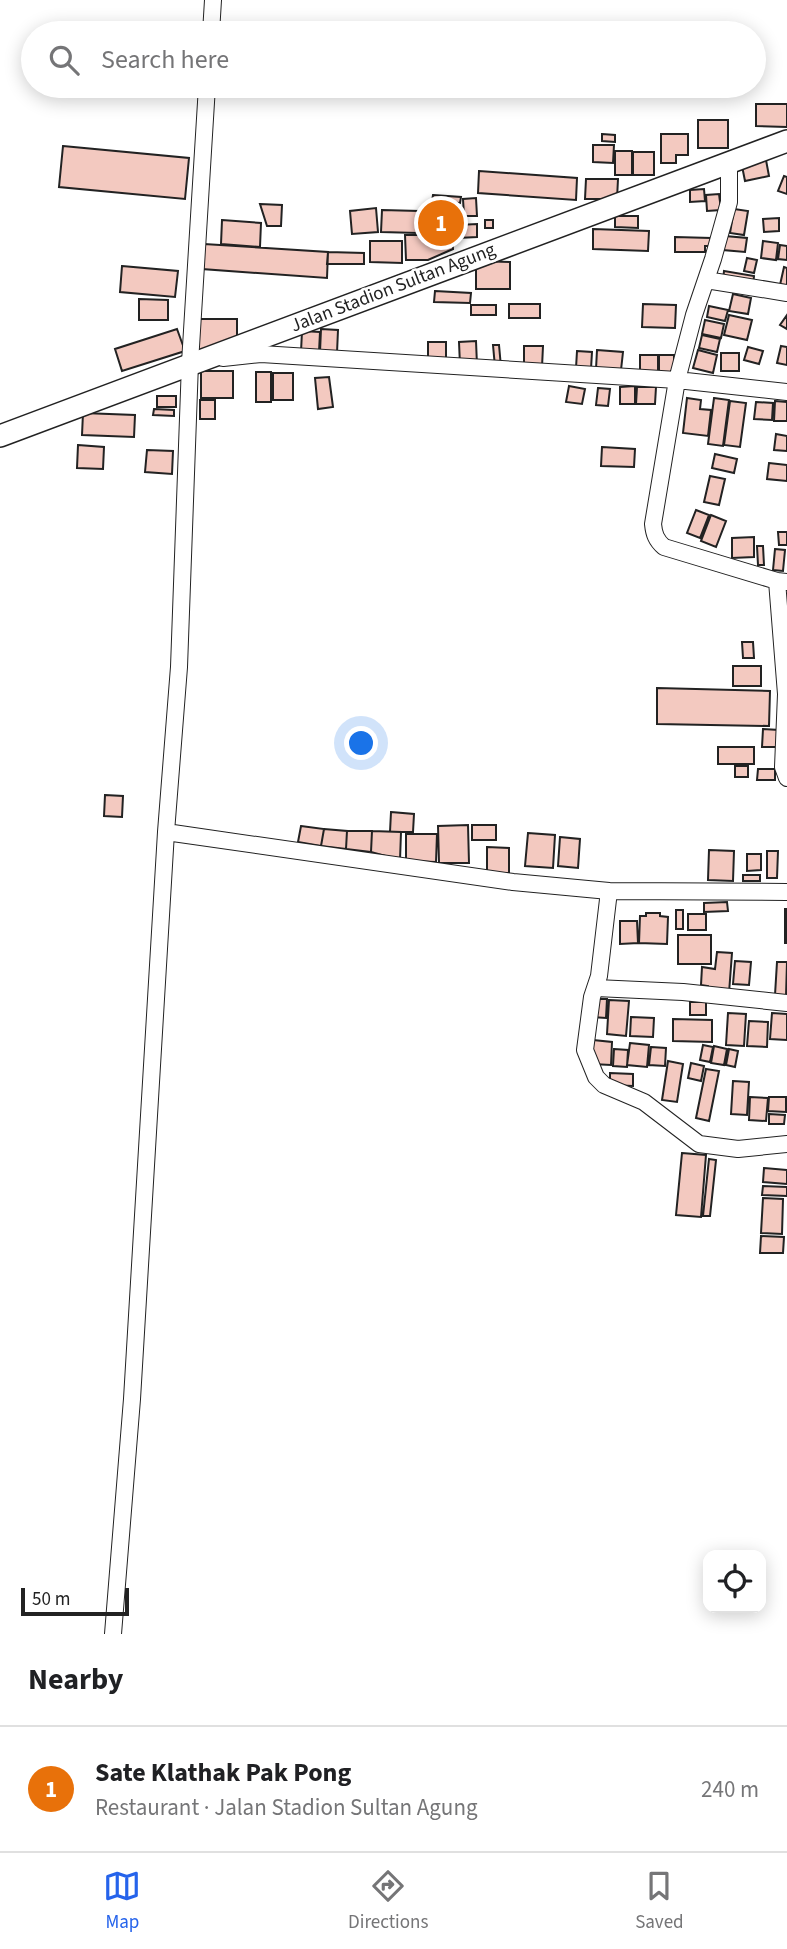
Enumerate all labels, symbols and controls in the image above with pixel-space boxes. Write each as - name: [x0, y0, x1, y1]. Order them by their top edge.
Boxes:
- search box: [21, 21, 766, 98]
- icon: search: [45, 41, 83, 79]
- text: Search here: [101, 41, 229, 78]
- pin: 1: [418, 197, 464, 249]
- street label: Jalan Stadion Sultan Agung: [287, 236, 500, 340]
- your location: [344, 726, 378, 760]
- map controls: [703, 1550, 766, 1613]
- button: locate: [703, 1550, 766, 1613]
- scale bar: [21, 1585, 130, 1617]
- text: 50 m: [32, 1586, 70, 1613]
- text: Nearby: [28, 1658, 123, 1701]
- text: Sate Klathak Pak Pong: [95, 1754, 351, 1791]
- text: 1: [45, 1773, 57, 1806]
- text: 240 m: [701, 1773, 759, 1806]
- text: Restaurant · Jalan Stadion Sultan Agung: [95, 1791, 478, 1824]
- tab: Map: [103, 1867, 141, 1936]
- tab: Directions: [348, 1867, 428, 1936]
- tab: Saved: [635, 1867, 684, 1936]

